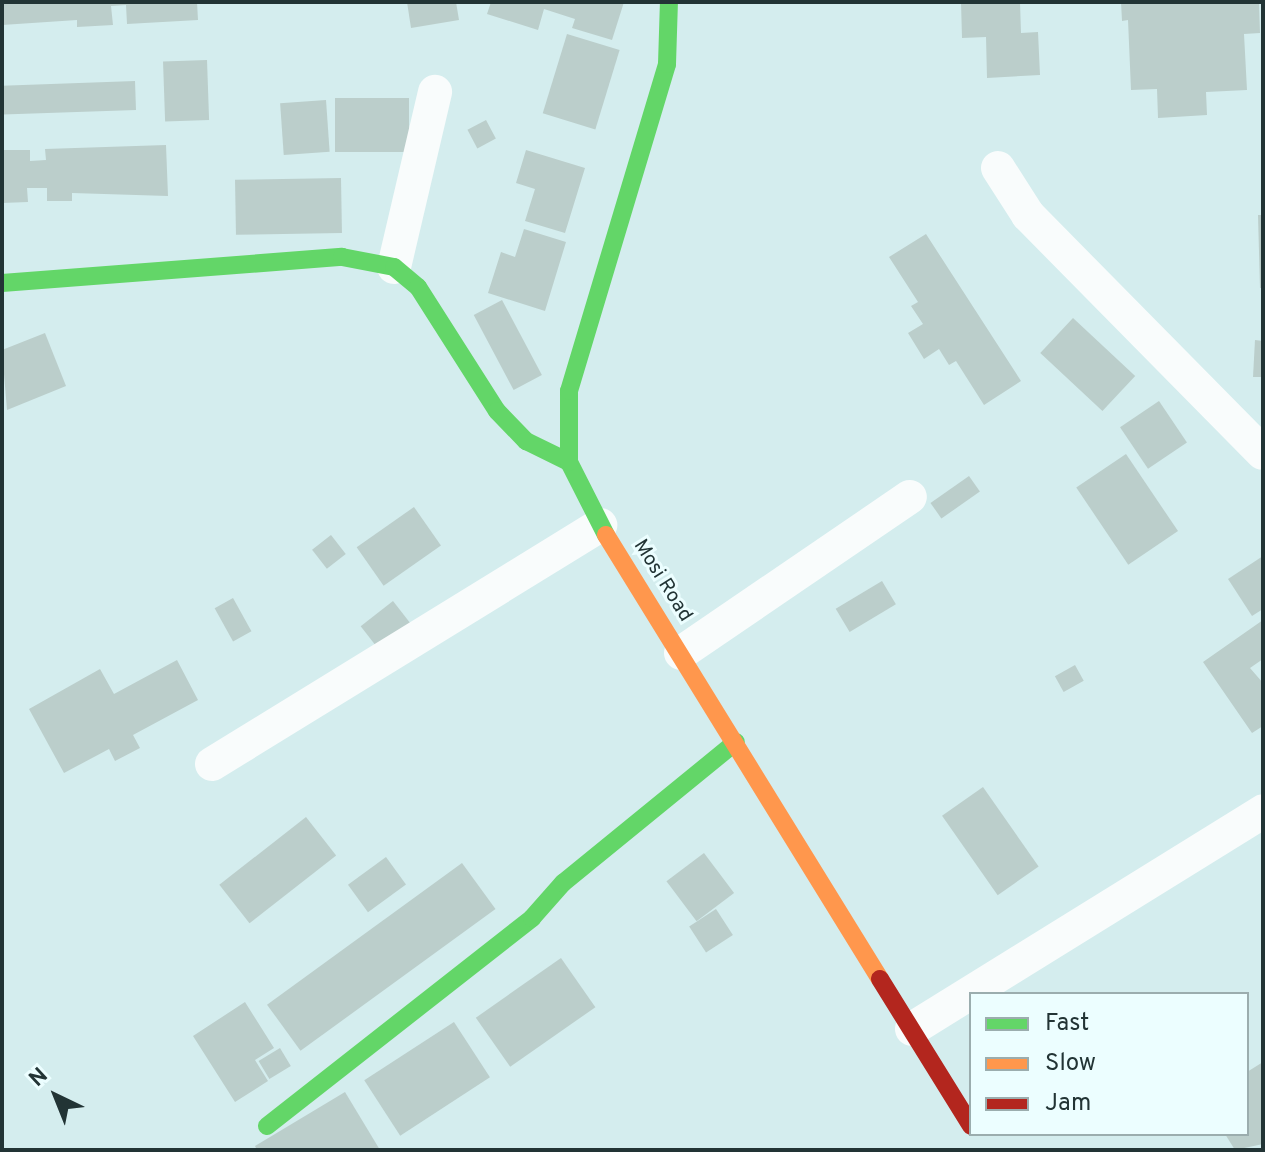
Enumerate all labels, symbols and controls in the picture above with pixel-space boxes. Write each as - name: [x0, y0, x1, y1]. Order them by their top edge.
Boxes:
- street label: Mosi Road: [627, 535, 697, 627]
- legend: [969, 992, 1249, 1136]
- text: Fast: [1045, 1009, 1089, 1039]
- text: Slow: [1045, 1049, 1096, 1079]
- north arrow: [16, 1056, 96, 1136]
- text: N: [24, 1063, 54, 1093]
- text: Jam: [1045, 1089, 1091, 1119]

